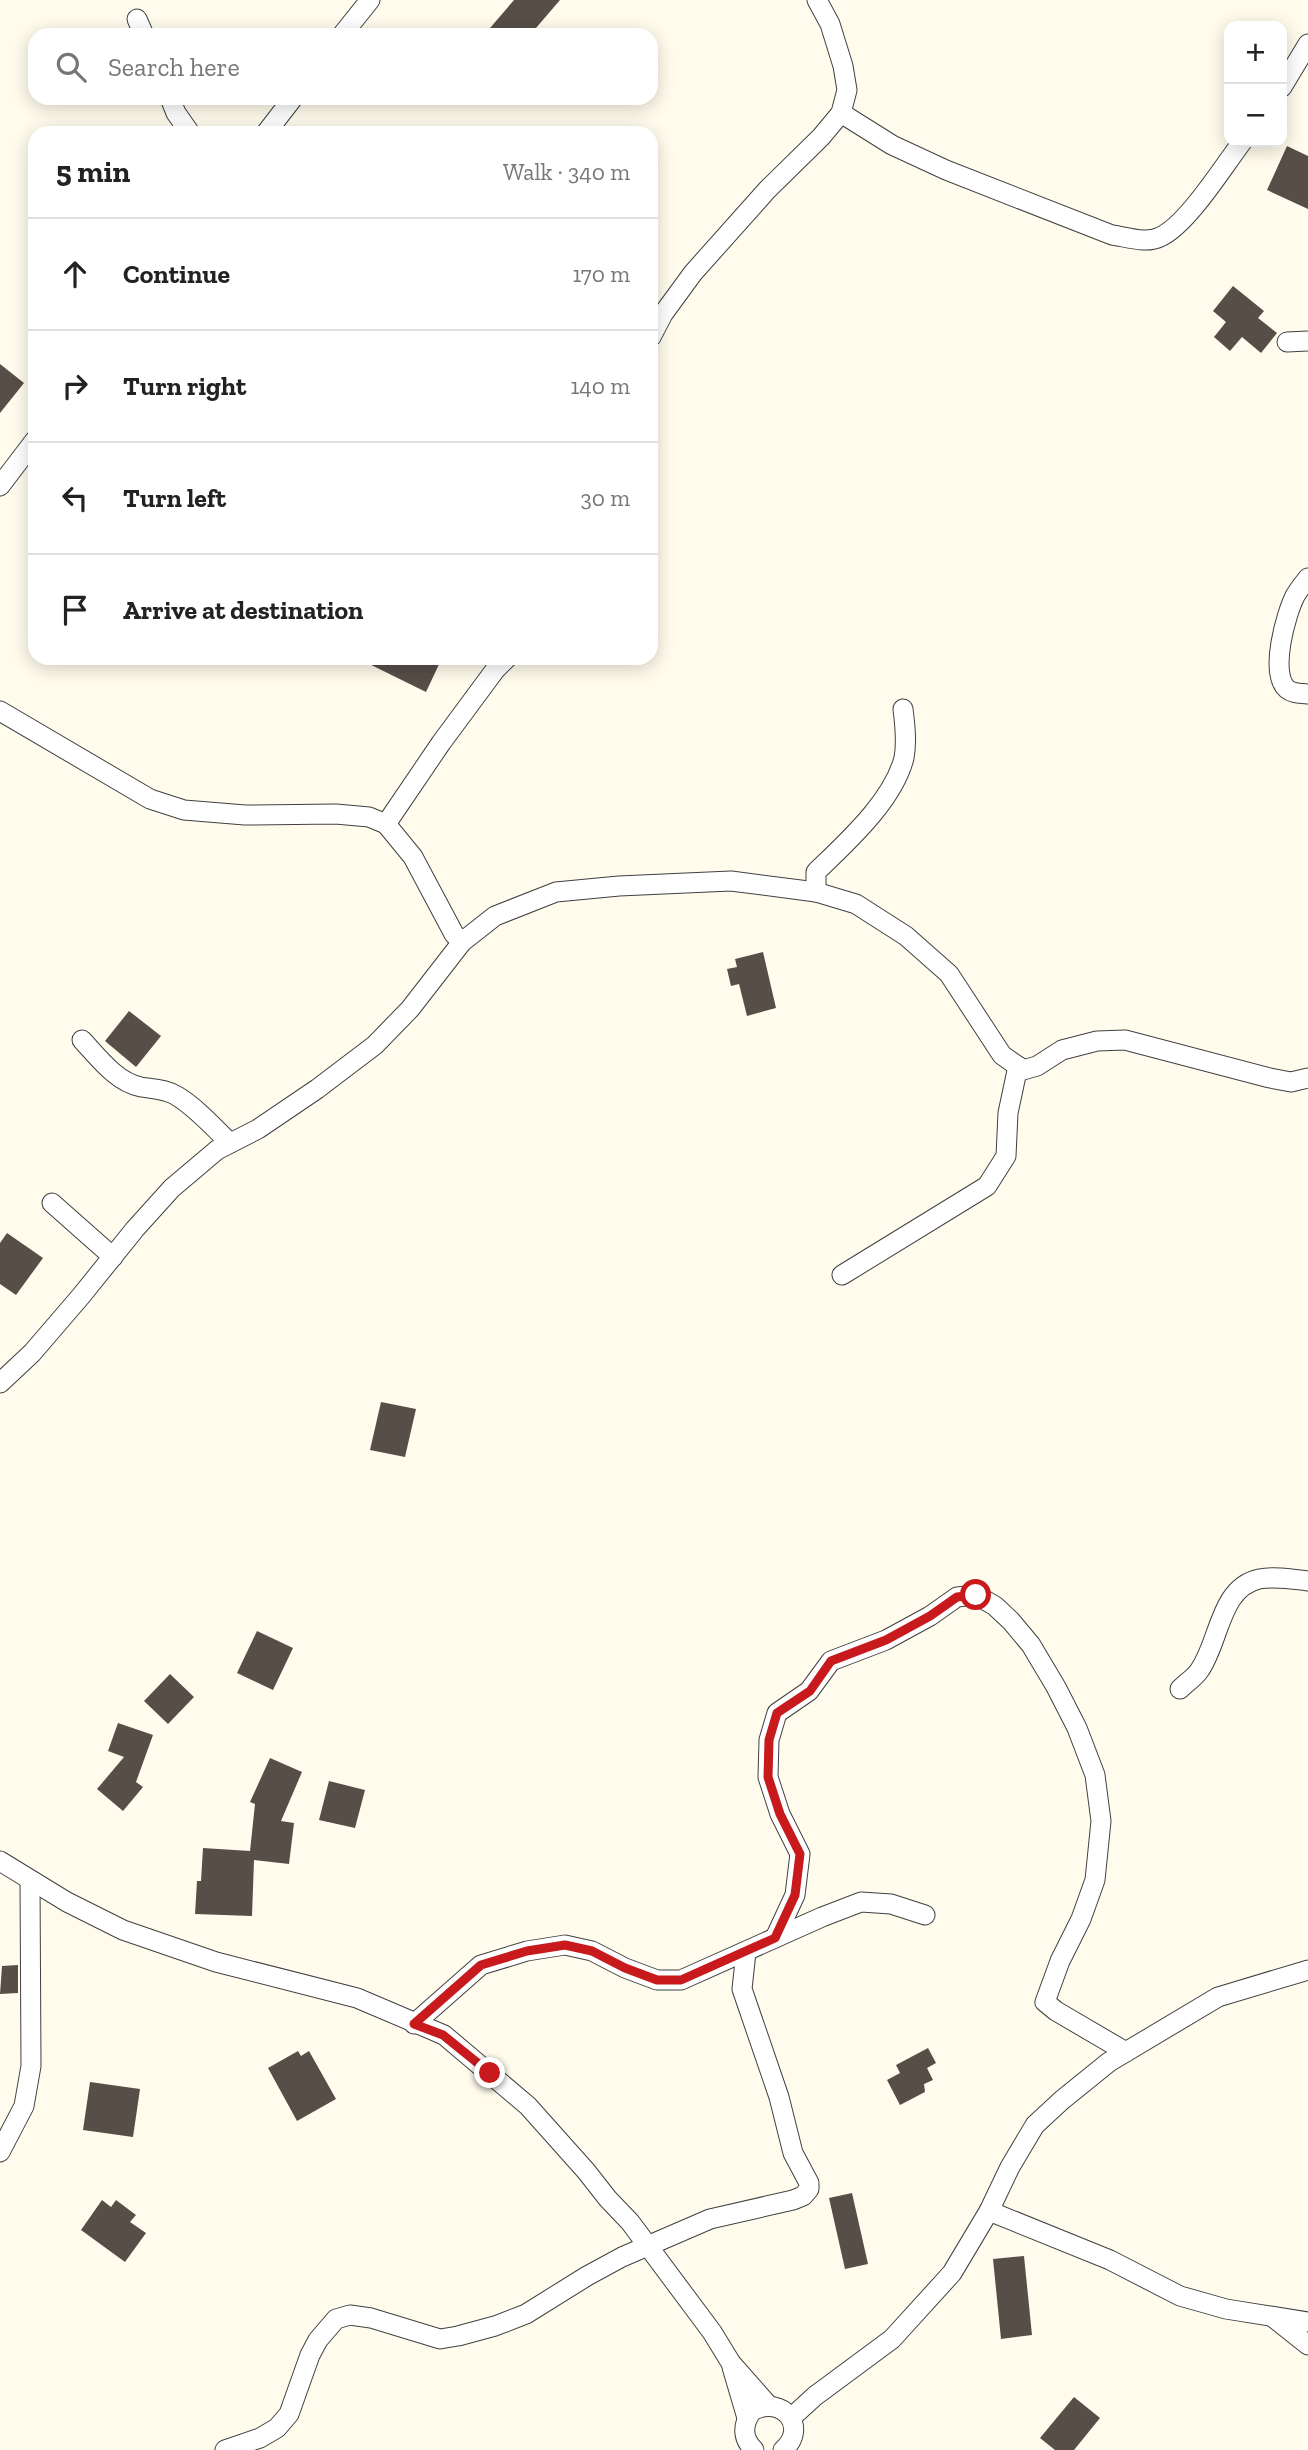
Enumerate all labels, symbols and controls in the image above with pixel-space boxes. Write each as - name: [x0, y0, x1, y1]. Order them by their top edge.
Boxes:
- map controls: [1224, 21, 1287, 147]
- button: +: [1224, 21, 1287, 84]
- search box: [28, 28, 658, 105]
- icon: search: [52, 48, 90, 86]
- text: Search here: [108, 51, 240, 83]
- button: −: [1224, 84, 1287, 147]
- text: 5 min: [56, 154, 130, 190]
- text: Walk · 340 m: [503, 158, 630, 186]
- icon: ahead: [56, 255, 94, 293]
- text: Continue: [123, 258, 230, 290]
- text: 170 m: [572, 260, 630, 288]
- icon: right: [56, 367, 94, 405]
- text: Turn right: [123, 370, 246, 402]
- text: 140 m: [570, 372, 630, 400]
- icon: left: [56, 479, 94, 517]
- text: Turn left: [123, 482, 226, 514]
- text: 30 m: [580, 484, 630, 512]
- icon: arrive: [56, 591, 94, 629]
- text: Arrive at destination: [123, 594, 363, 626]
- route start: [960, 1579, 991, 1610]
- route end: [474, 2057, 505, 2088]

